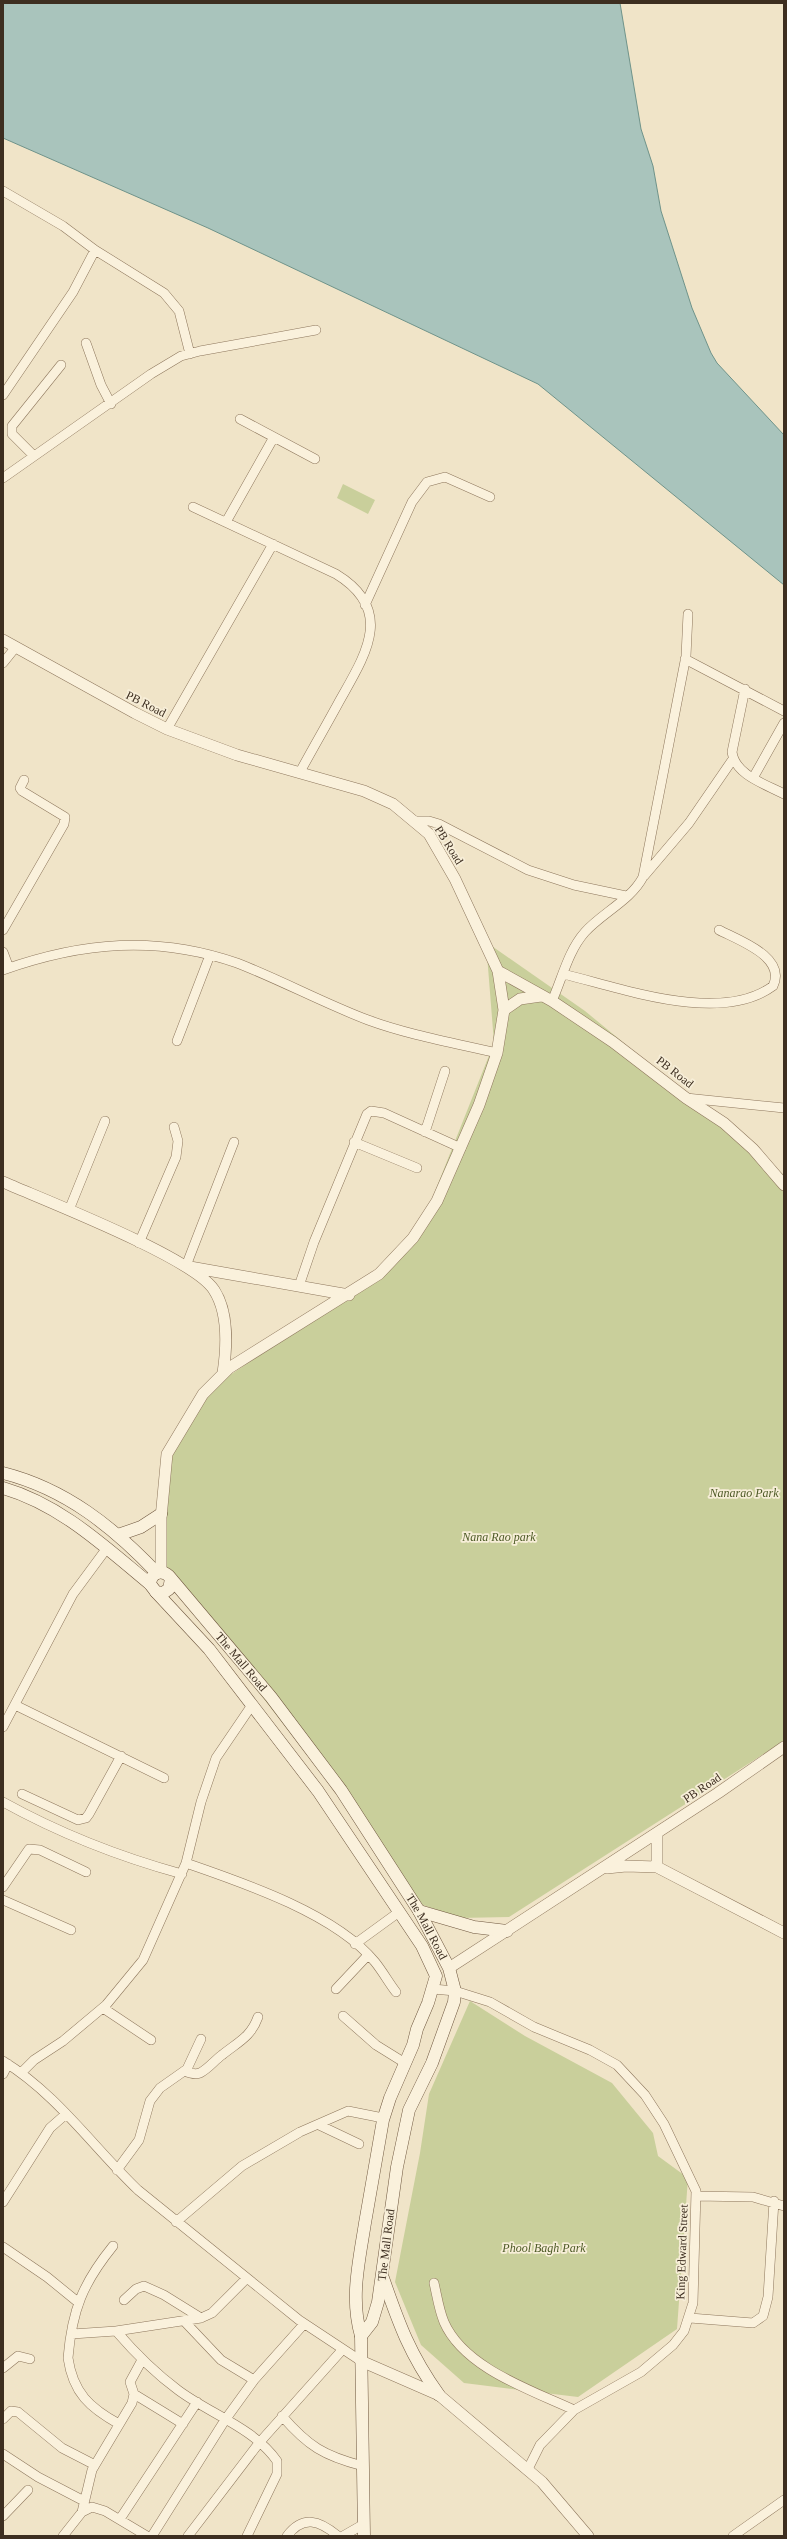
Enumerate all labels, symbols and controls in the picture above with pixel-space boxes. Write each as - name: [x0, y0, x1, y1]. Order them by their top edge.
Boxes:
- street label: PB Road: [124, 688, 168, 720]
- street label: PB Road: [432, 823, 466, 867]
- street label: PB Road: [654, 1053, 696, 1091]
- park label: Nanarao Park: [709, 1486, 779, 1500]
- park label: Nana Rao park: [461, 1530, 536, 1544]
- street label: The Mall Road: [212, 1629, 270, 1694]
- street label: PB Road: [680, 1770, 724, 1806]
- street label: The Mall Road: [403, 1891, 450, 1962]
- street label: King Edward Street: [673, 2203, 691, 2300]
- street label: The Mall Road: [375, 2208, 397, 2282]
- park label: Phool Bagh Park: [501, 2241, 586, 2255]

